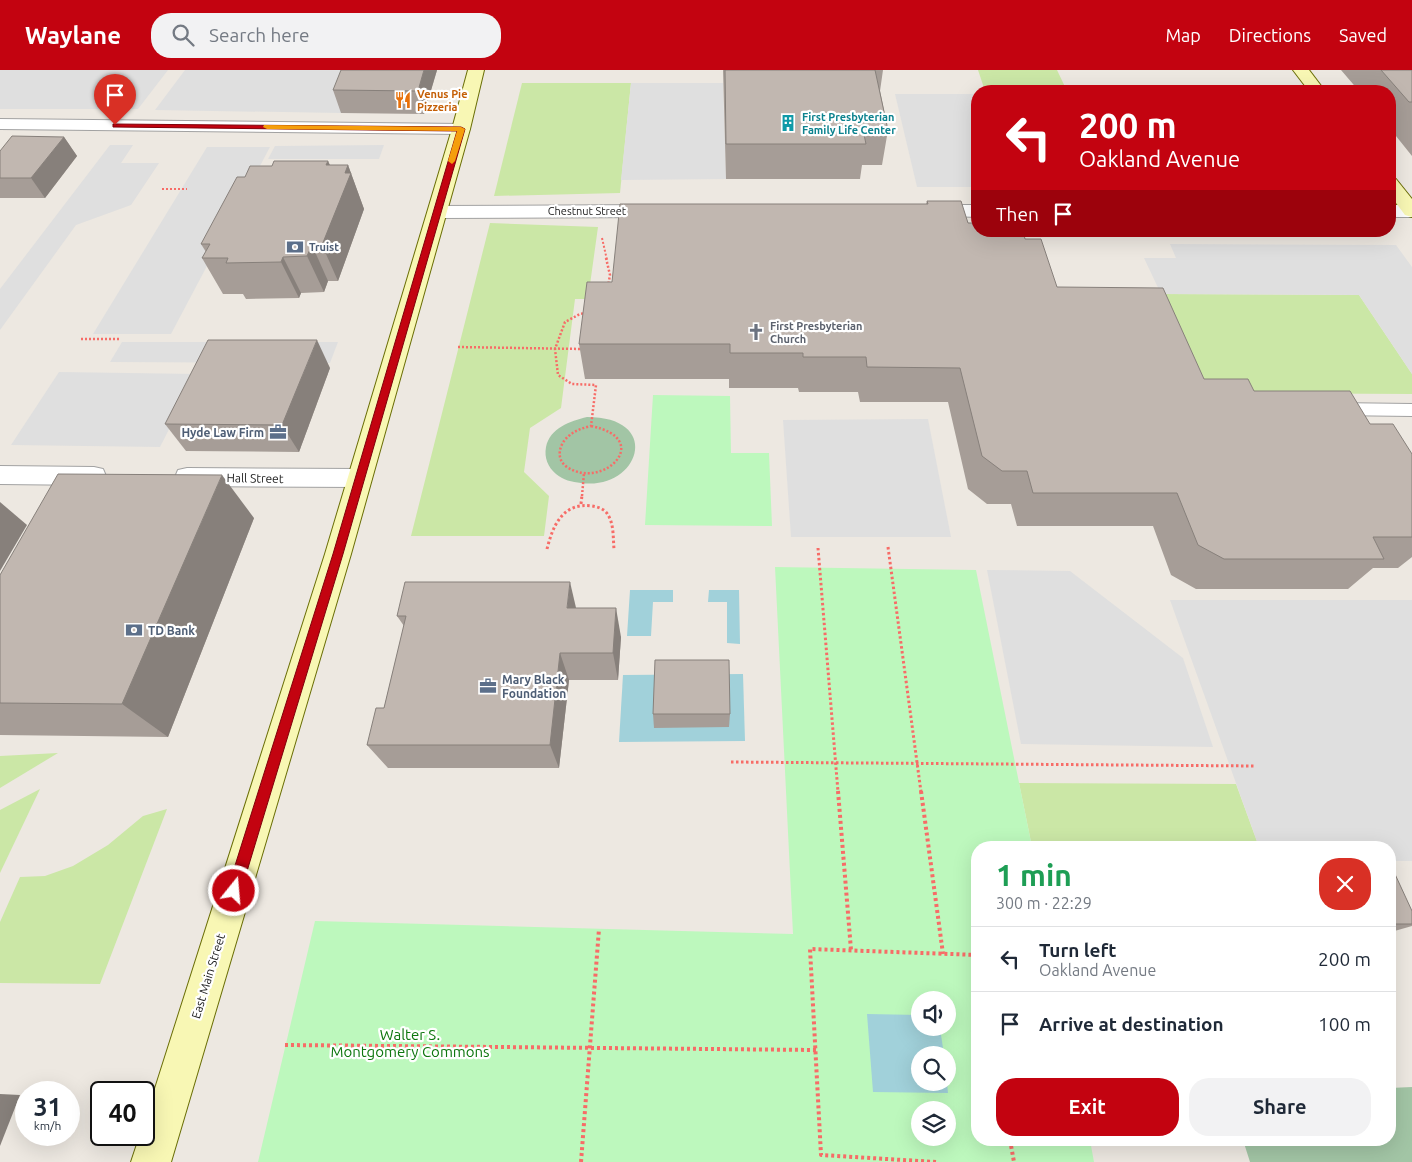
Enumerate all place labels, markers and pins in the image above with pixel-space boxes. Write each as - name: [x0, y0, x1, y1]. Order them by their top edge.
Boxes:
- pin: [94, 74, 136, 125]
- place label: Venus Pie Pizzeria: [417, 88, 468, 113]
- restaurant icon: Venus Pie Pizzeria: [393, 90, 413, 110]
- place label: First Presbyterian Family Life Center: [802, 111, 896, 136]
- building icon: First Presbyterian Family Life Center: [778, 113, 798, 133]
- bank icon: Truist: [285, 237, 305, 257]
- place label: Truist: [309, 241, 339, 253]
- place label: First Presbyterian Church: [770, 320, 862, 345]
- church icon: First Presbyterian Church: [746, 322, 766, 342]
- office icon: Hyde Law Firm: [268, 422, 288, 442]
- place label: Hyde Law Firm: [181, 426, 264, 439]
- bank icon: TD Bank: [124, 620, 144, 640]
- place label: TD Bank: [148, 624, 195, 637]
- place label: Mary Black Foundation: [502, 673, 566, 700]
- office icon: Mary Black Foundation: [478, 676, 498, 696]

